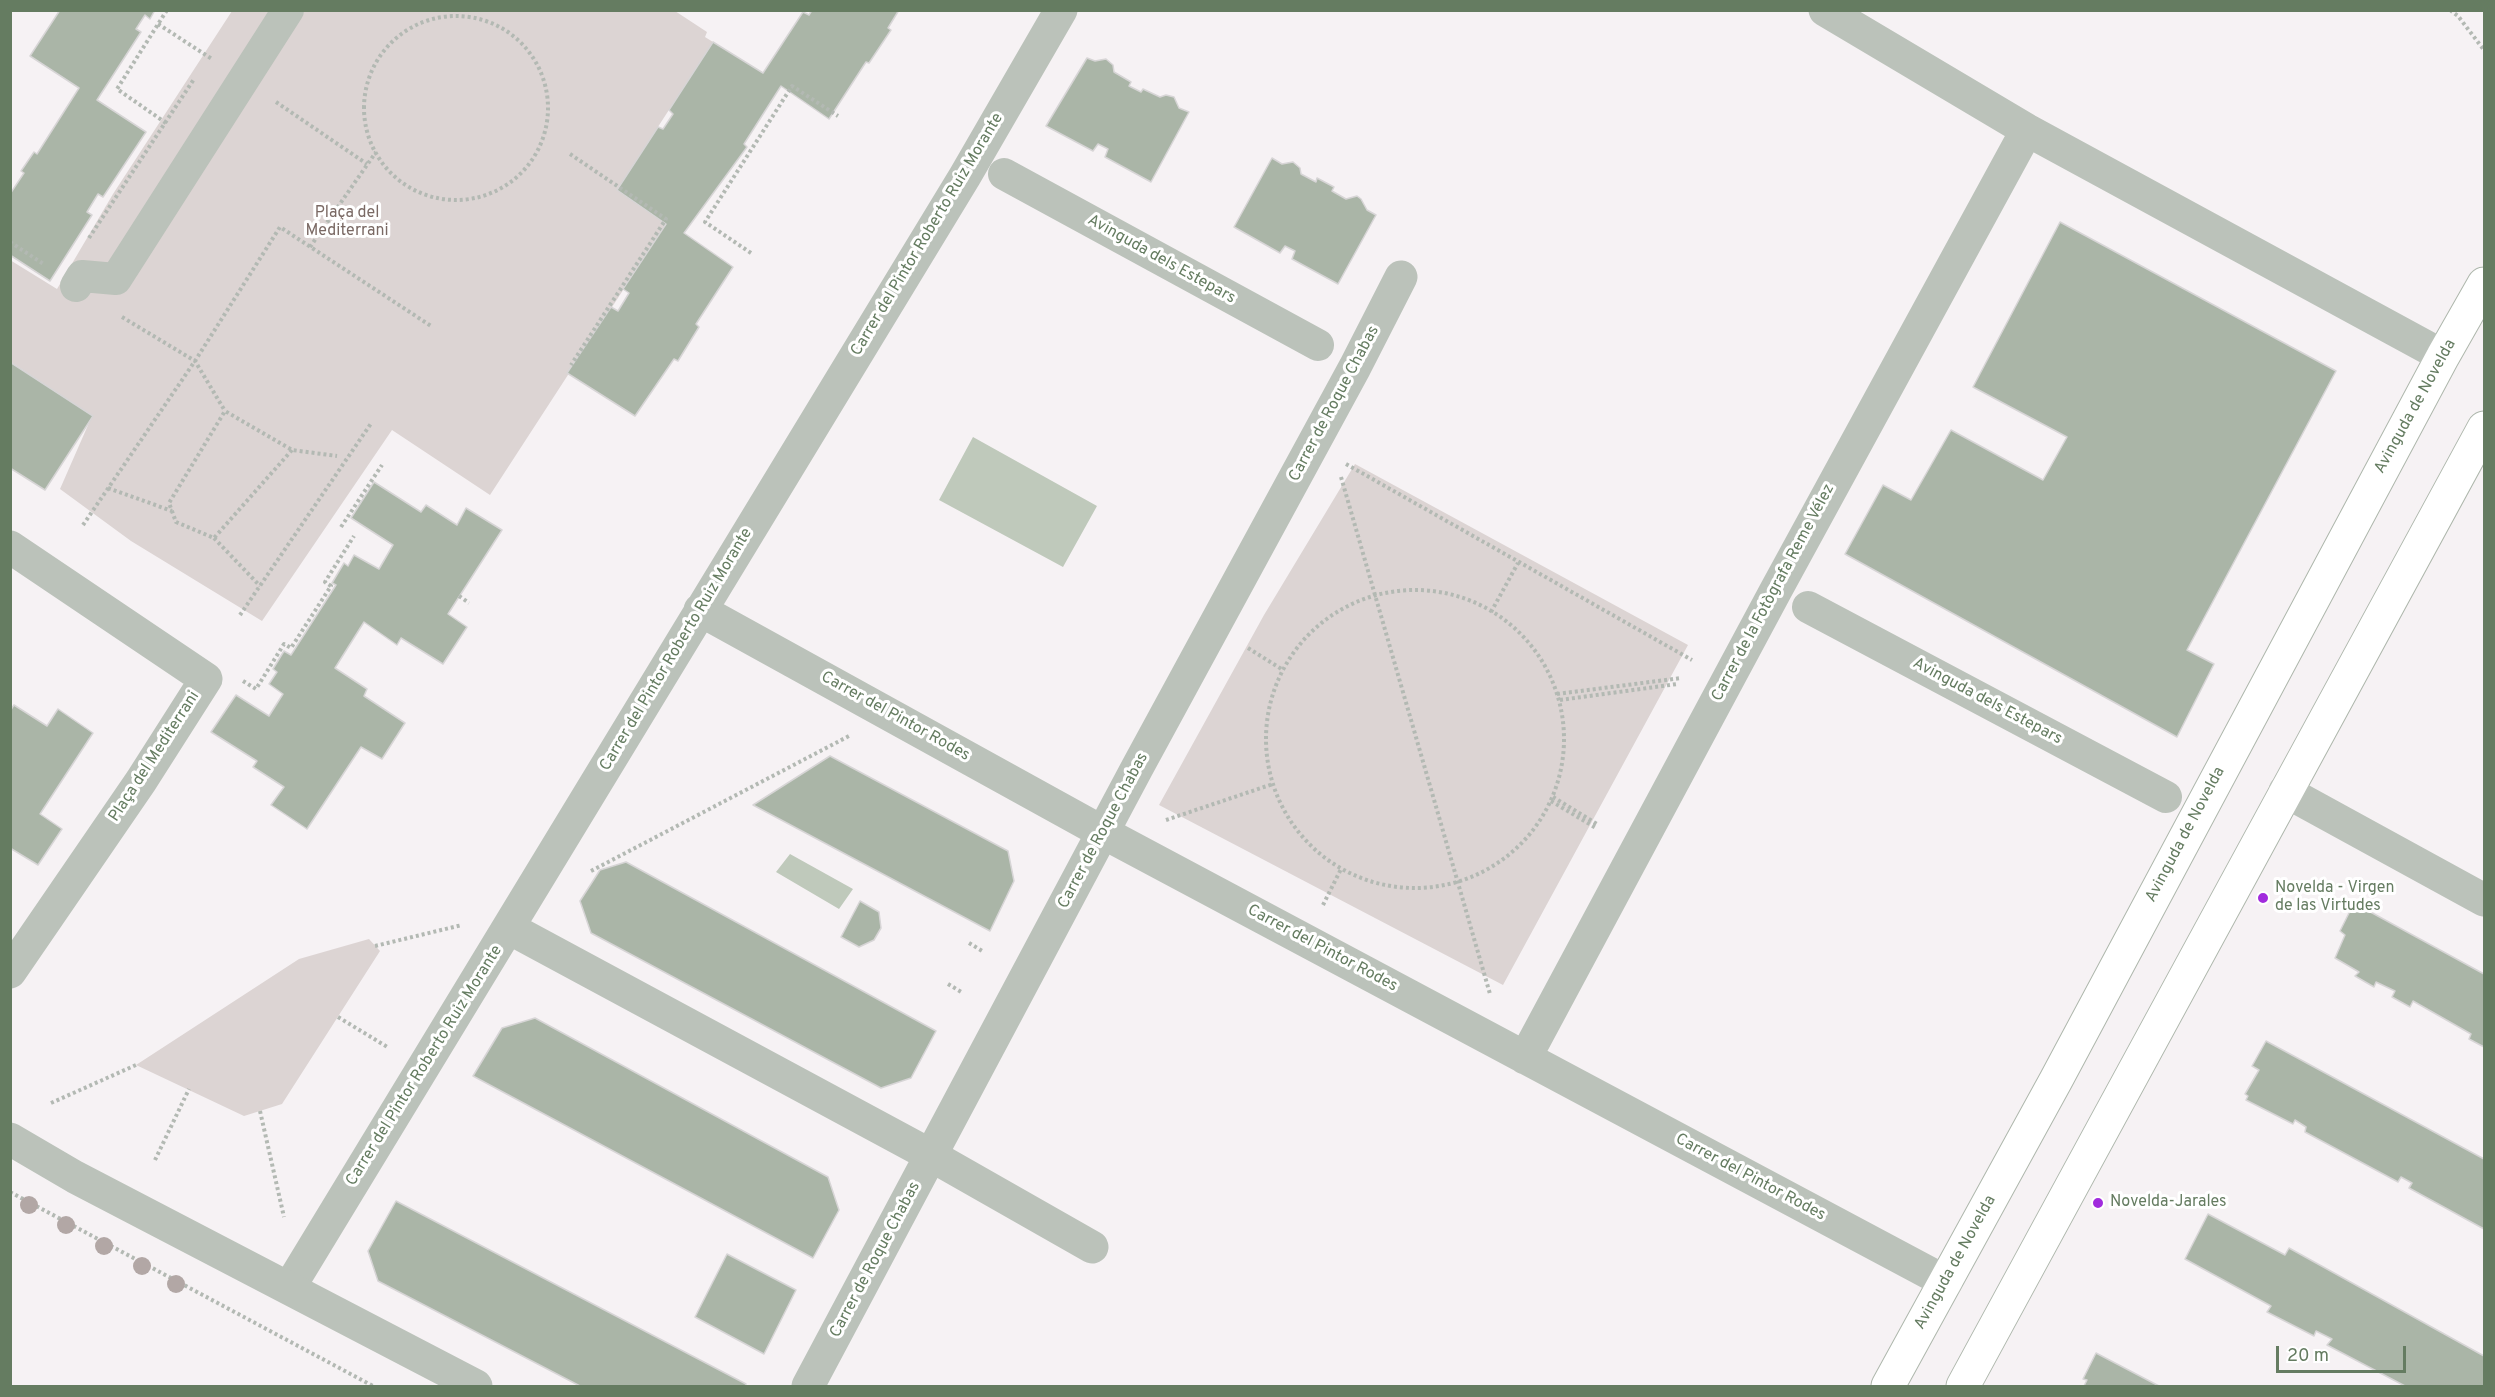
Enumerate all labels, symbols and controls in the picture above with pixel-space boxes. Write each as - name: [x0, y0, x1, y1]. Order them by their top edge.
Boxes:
- street label: Carrer del Pintor Roberto Ruiz Morante: [848, 110, 1008, 360]
- park label: Plaça del Mediterrani: [305, 204, 389, 242]
- street label: Avinguda dels Estepars: [1084, 211, 1238, 309]
- street label: Carrer de Roque Chabas: [1286, 323, 1384, 485]
- street label: Avinguda de Novelda: [2371, 337, 2461, 477]
- street label: Carrer de la Fotògrafa Reme Vélez: [1708, 481, 1840, 705]
- street label: Carrer del Pintor Roberto Ruiz Morante: [597, 525, 757, 775]
- street label: Avinguda dels Estepars: [1909, 654, 2065, 750]
- street label: Carrer del Pintor Rodes: [817, 668, 973, 766]
- street label: Plaça del Mediterrani: [106, 688, 204, 826]
- street label: Carrer de Roque Chabas: [1055, 750, 1153, 912]
- street label: Avinguda de Novelda: [2142, 764, 2230, 906]
- place label: Novelda - Virgen de las Virtudes: [2275, 879, 2394, 917]
- marker: Novelda - Virgen de las Virtudes: [2256, 891, 2270, 905]
- street label: Carrer del Pintor Rodes: [1244, 901, 1400, 997]
- street label: Carrer del Pintor Roberto Ruiz Morante: [343, 942, 507, 1190]
- street label: Carrer del Pintor Rodes: [1672, 1130, 1828, 1226]
- street label: Carrer de Roque Chabas: [827, 1179, 925, 1341]
- street label: Avinguda de Novelda: [1911, 1193, 2001, 1333]
- place label: Novelda-Jarales: [2110, 1193, 2227, 1213]
- marker: Novelda-Jarales: [2091, 1196, 2105, 1210]
- scale bar: [2279, 1334, 2410, 1372]
- text: 20 m: [2287, 1345, 2329, 1368]

